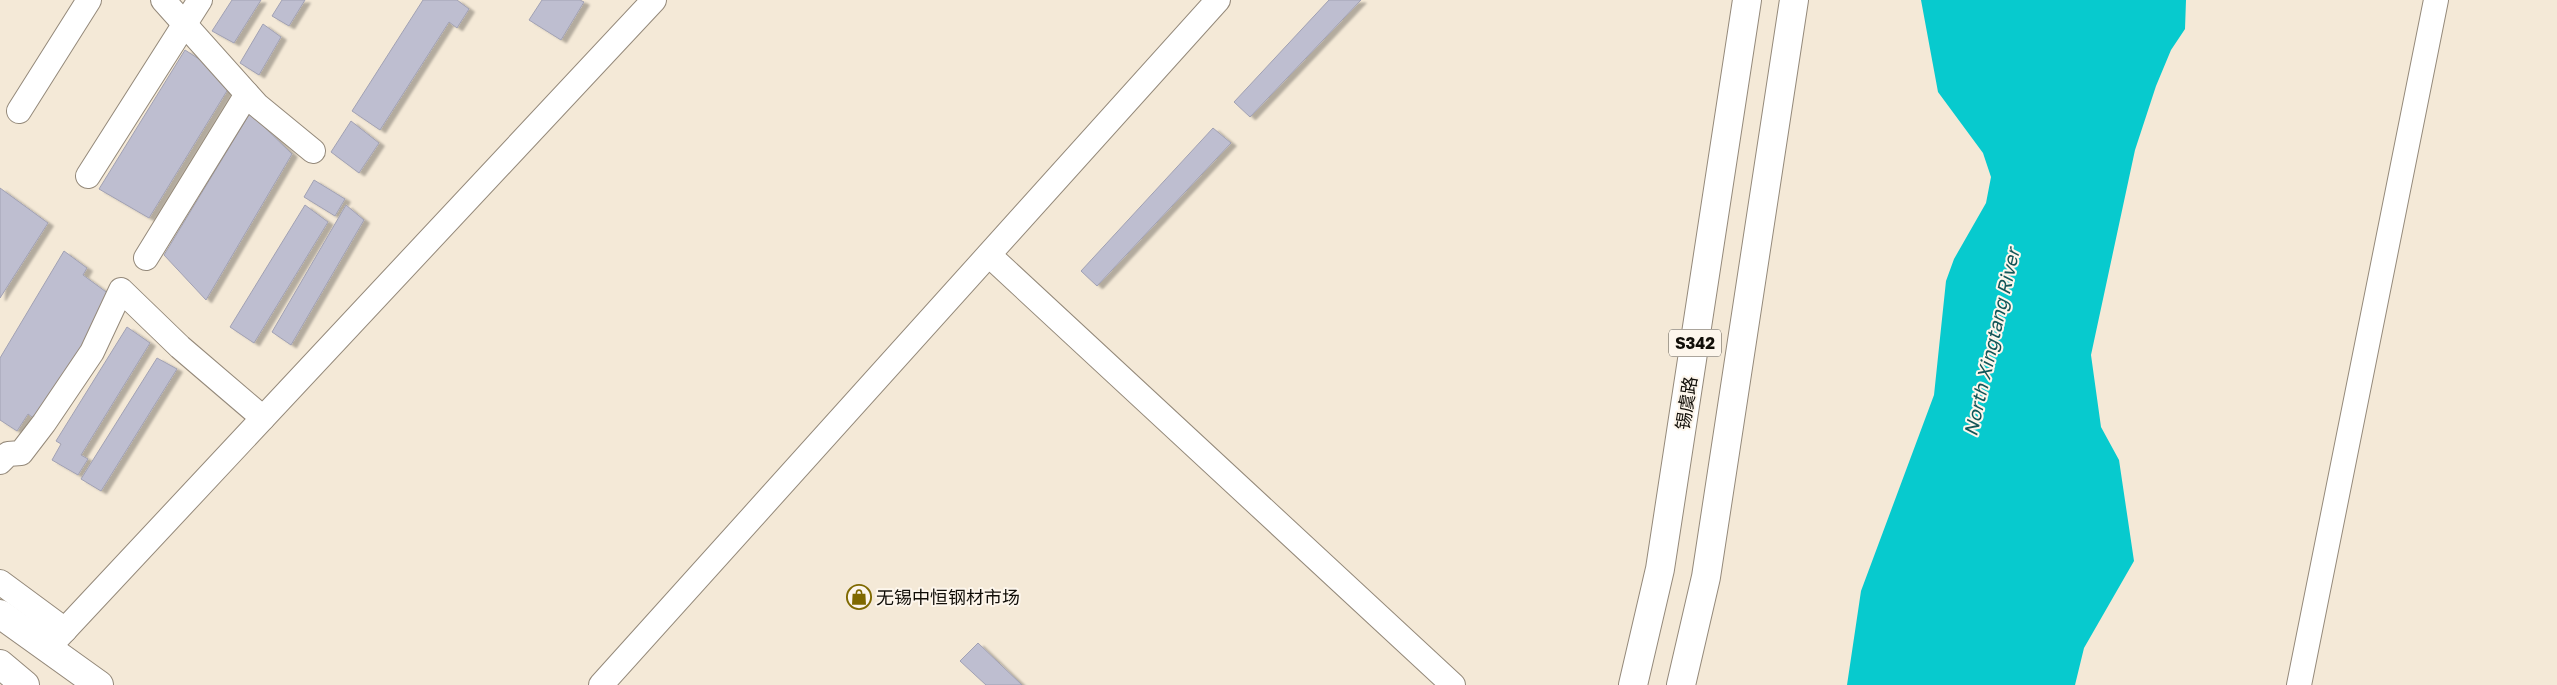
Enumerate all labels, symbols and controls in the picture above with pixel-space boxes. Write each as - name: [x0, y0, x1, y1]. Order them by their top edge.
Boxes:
- water label: North Xingtang River: [1958, 243, 2024, 438]
- road number: S342: [1669, 329, 1721, 356]
- street label: 锡虞路: [1671, 375, 1701, 431]
- shop icon: 无锡中恒钢材市场: [846, 584, 872, 610]
- place label: 无锡中恒钢材市场: [876, 586, 1020, 608]

